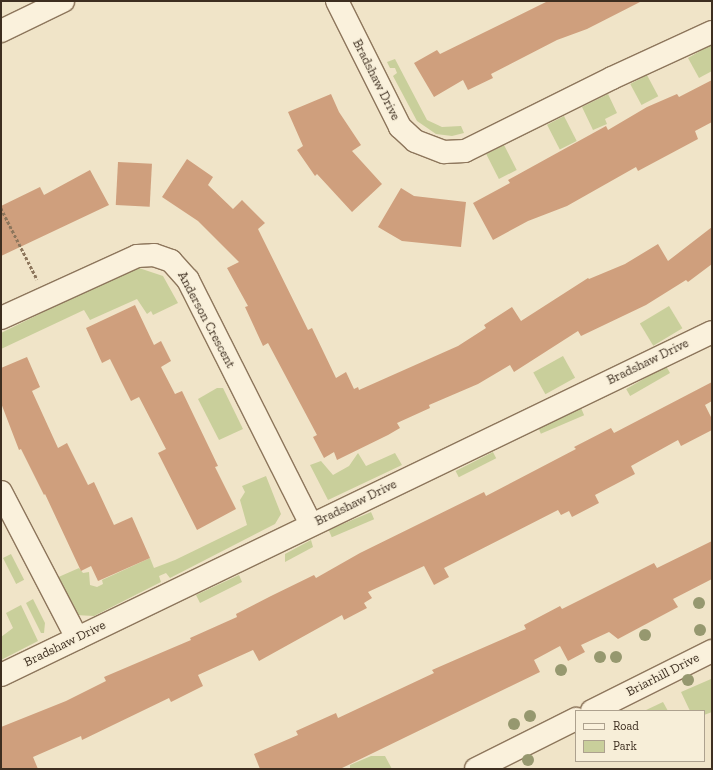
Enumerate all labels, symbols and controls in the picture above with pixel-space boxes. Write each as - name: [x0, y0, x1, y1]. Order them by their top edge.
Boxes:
- street label: Bradshaw Drive: [349, 37, 403, 123]
- street label: Anderson Crescent: [174, 269, 238, 371]
- street label: Bradshaw Drive: [604, 335, 692, 389]
- street label: Bradshaw Drive: [312, 476, 400, 530]
- street label: Bradshaw Drive: [21, 617, 109, 671]
- street label: Briarhill Drive: [624, 650, 702, 700]
- legend: [575, 710, 705, 762]
- text: Road: [613, 719, 639, 733]
- text: Park: [613, 739, 637, 753]

